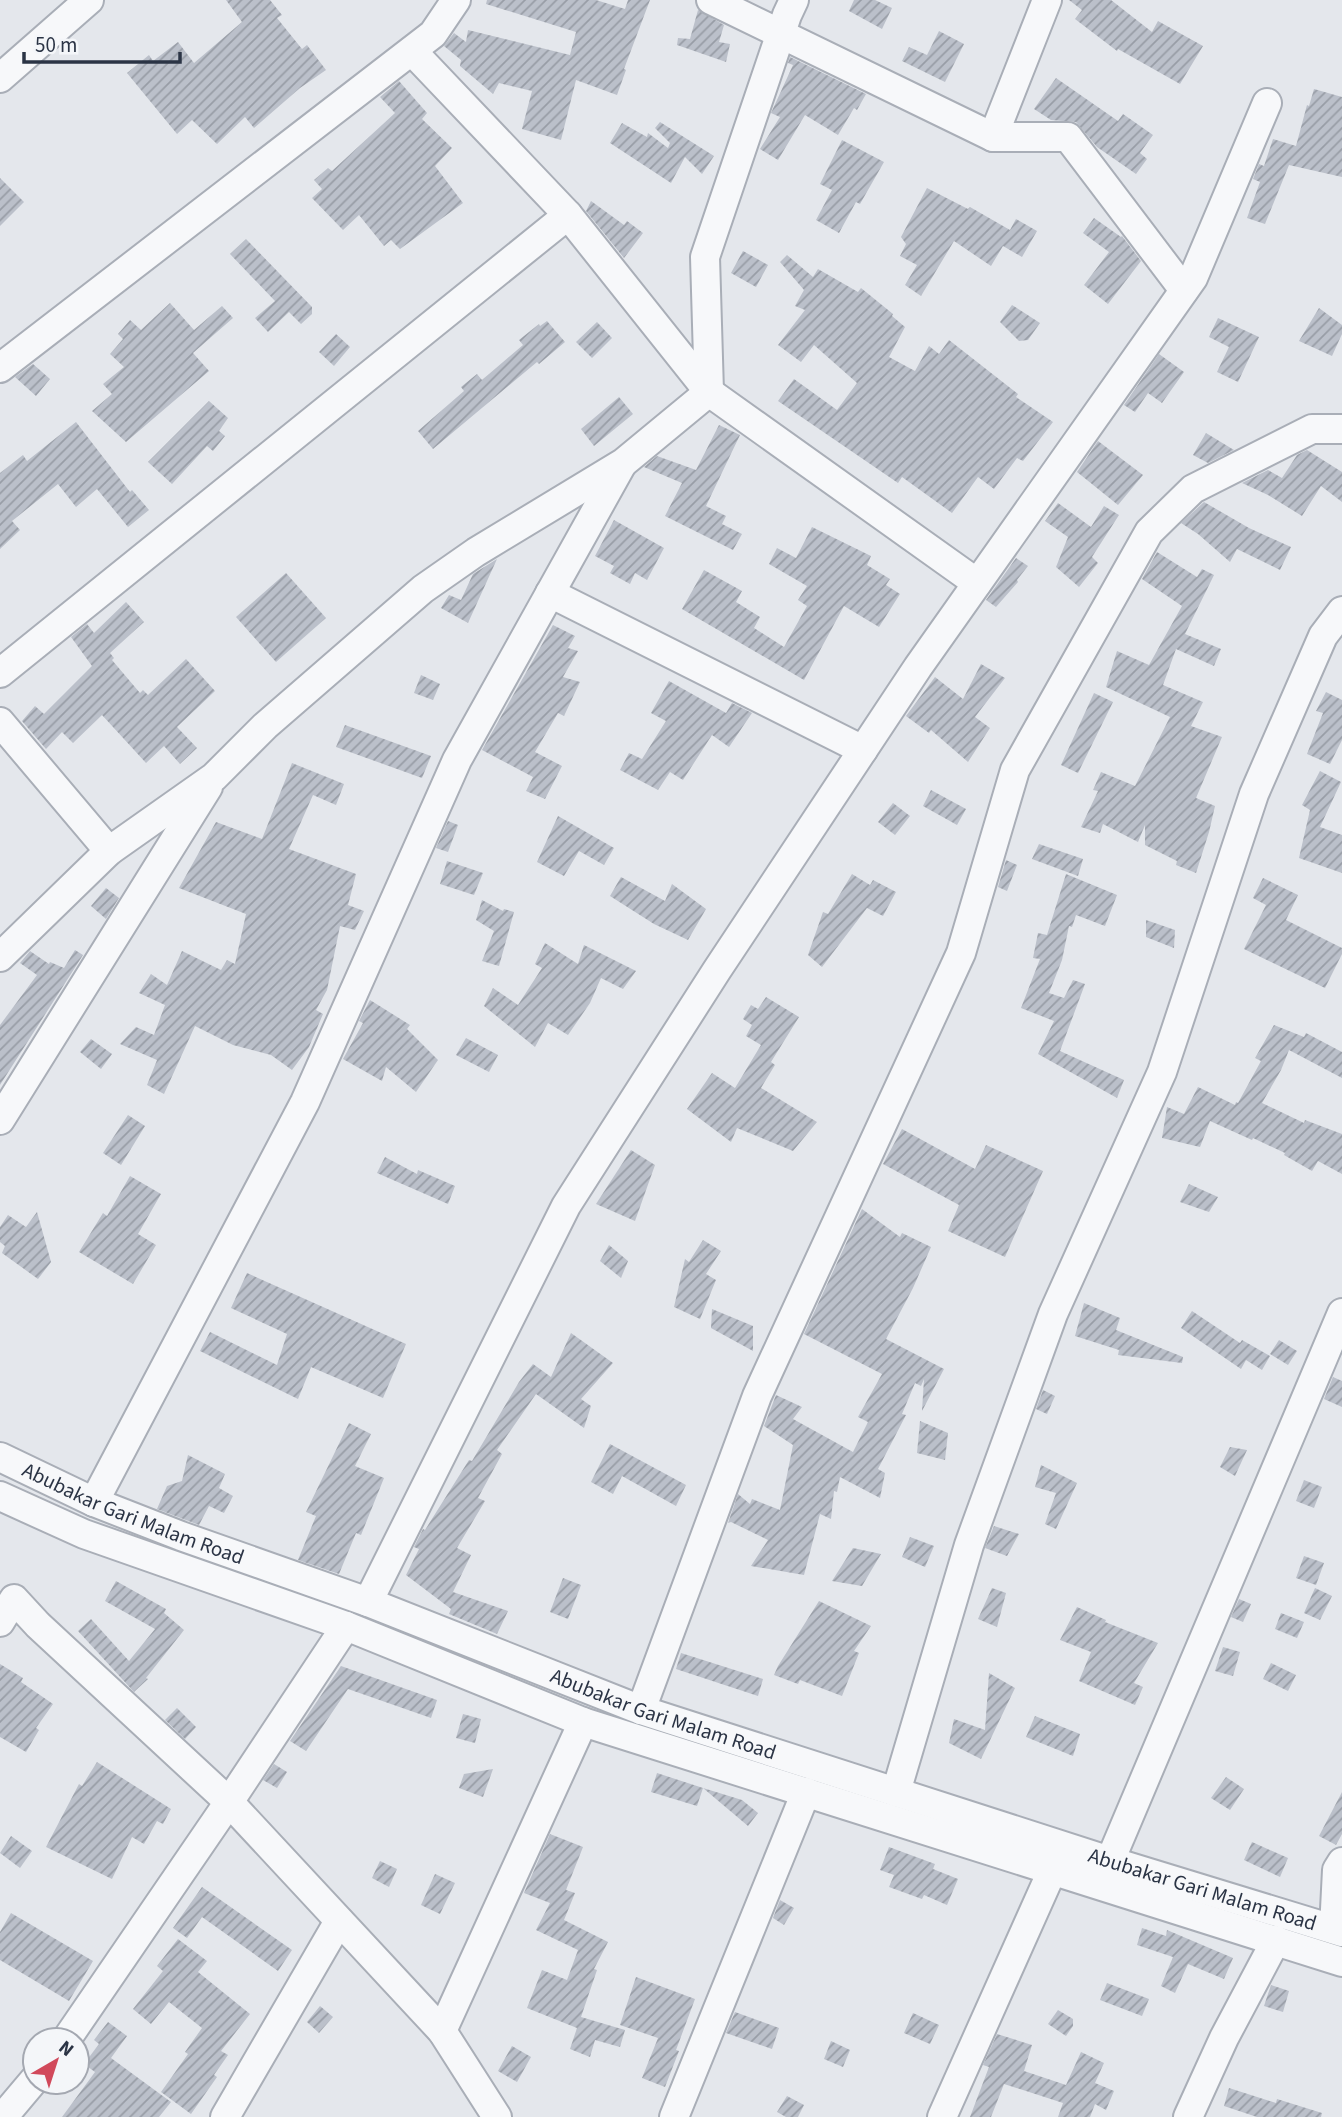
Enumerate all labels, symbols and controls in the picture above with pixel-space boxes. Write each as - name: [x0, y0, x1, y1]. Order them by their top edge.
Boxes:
- scale bar: [24, 21, 180, 65]
- text: 50 m: [35, 30, 77, 60]
- street label: Abubakar Gari Malam Road: [17, 1455, 248, 1572]
- street label: Abubakar Gari Malam Road: [546, 1661, 780, 1768]
- street label: Abubakar Gari Malam Road: [1085, 1840, 1320, 1938]
- north arrow: [21, 2026, 91, 2096]
- text: N: [52, 2034, 79, 2063]

